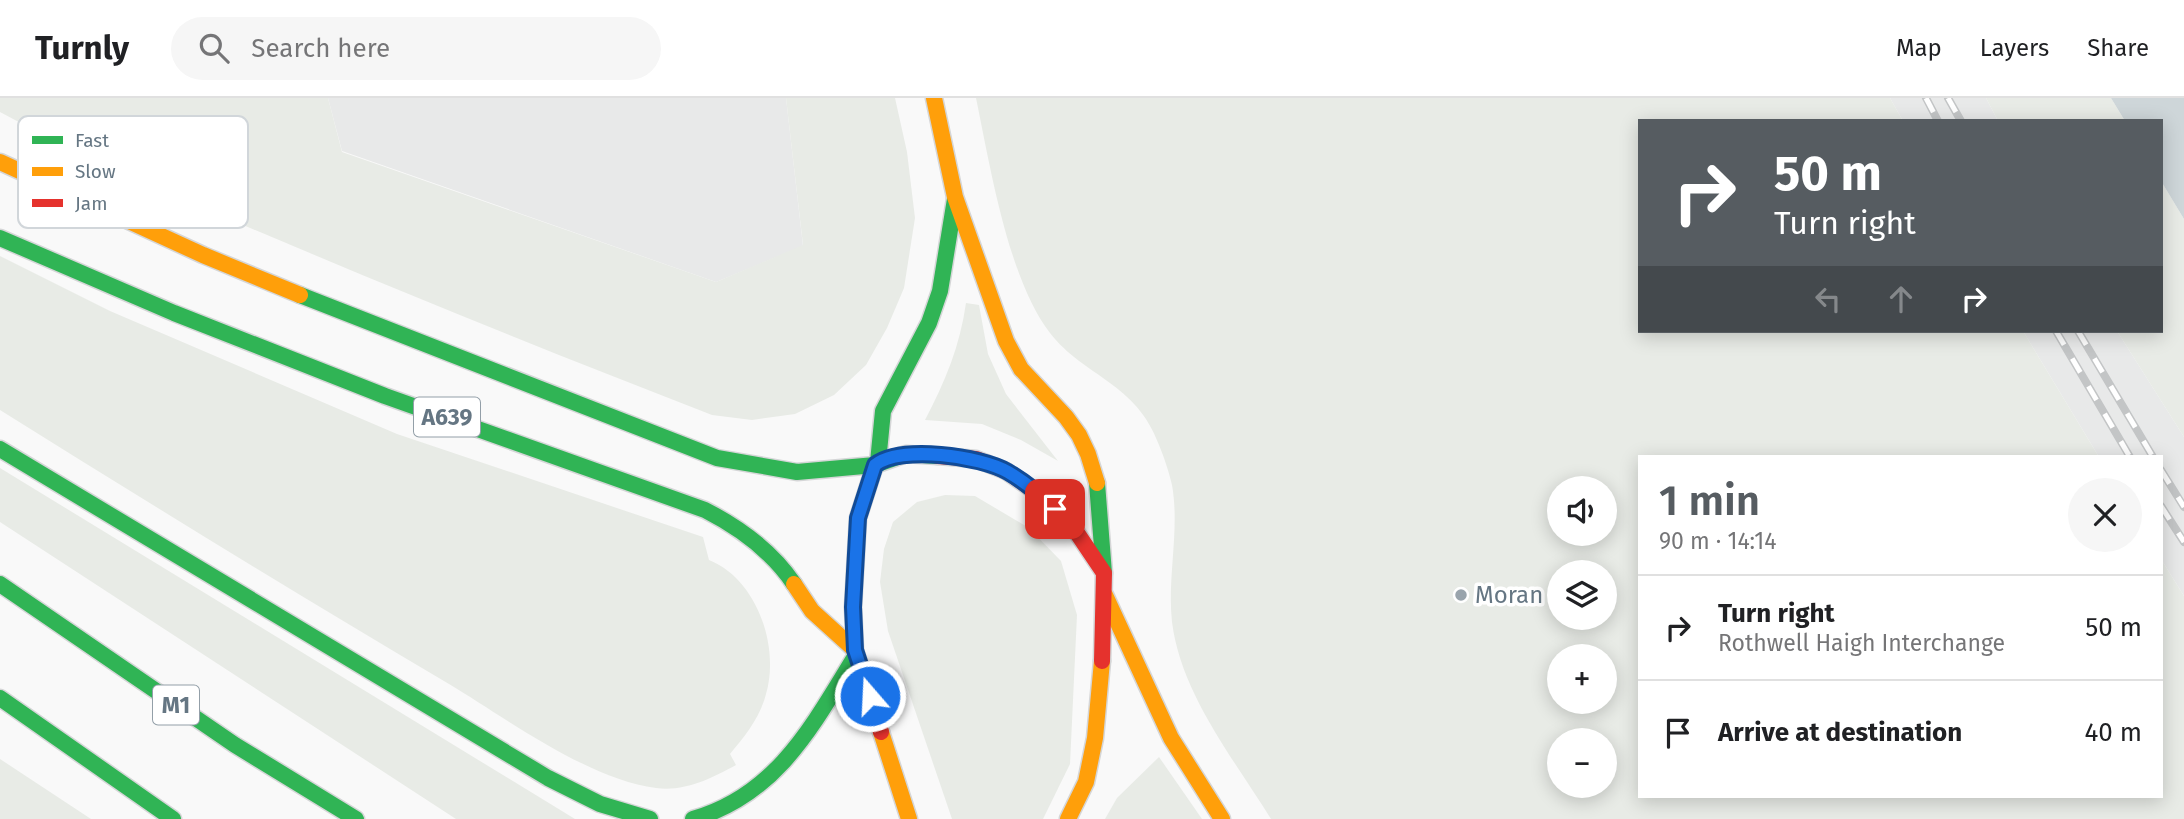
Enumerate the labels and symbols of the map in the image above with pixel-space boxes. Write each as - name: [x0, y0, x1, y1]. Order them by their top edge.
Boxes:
- legend: [18, 116, 248, 228]
- text: Fast: [75, 129, 109, 152]
- text: Slow: [75, 160, 116, 183]
- text: Jam: [75, 192, 107, 215]
- road number: A639: [414, 398, 480, 436]
- pin: [1025, 479, 1085, 539]
- place label: Moran: [1475, 581, 1543, 609]
- marker: Moran: [1453, 587, 1469, 603]
- position arrow: [833, 659, 907, 733]
- road number: M1: [153, 685, 199, 724]

